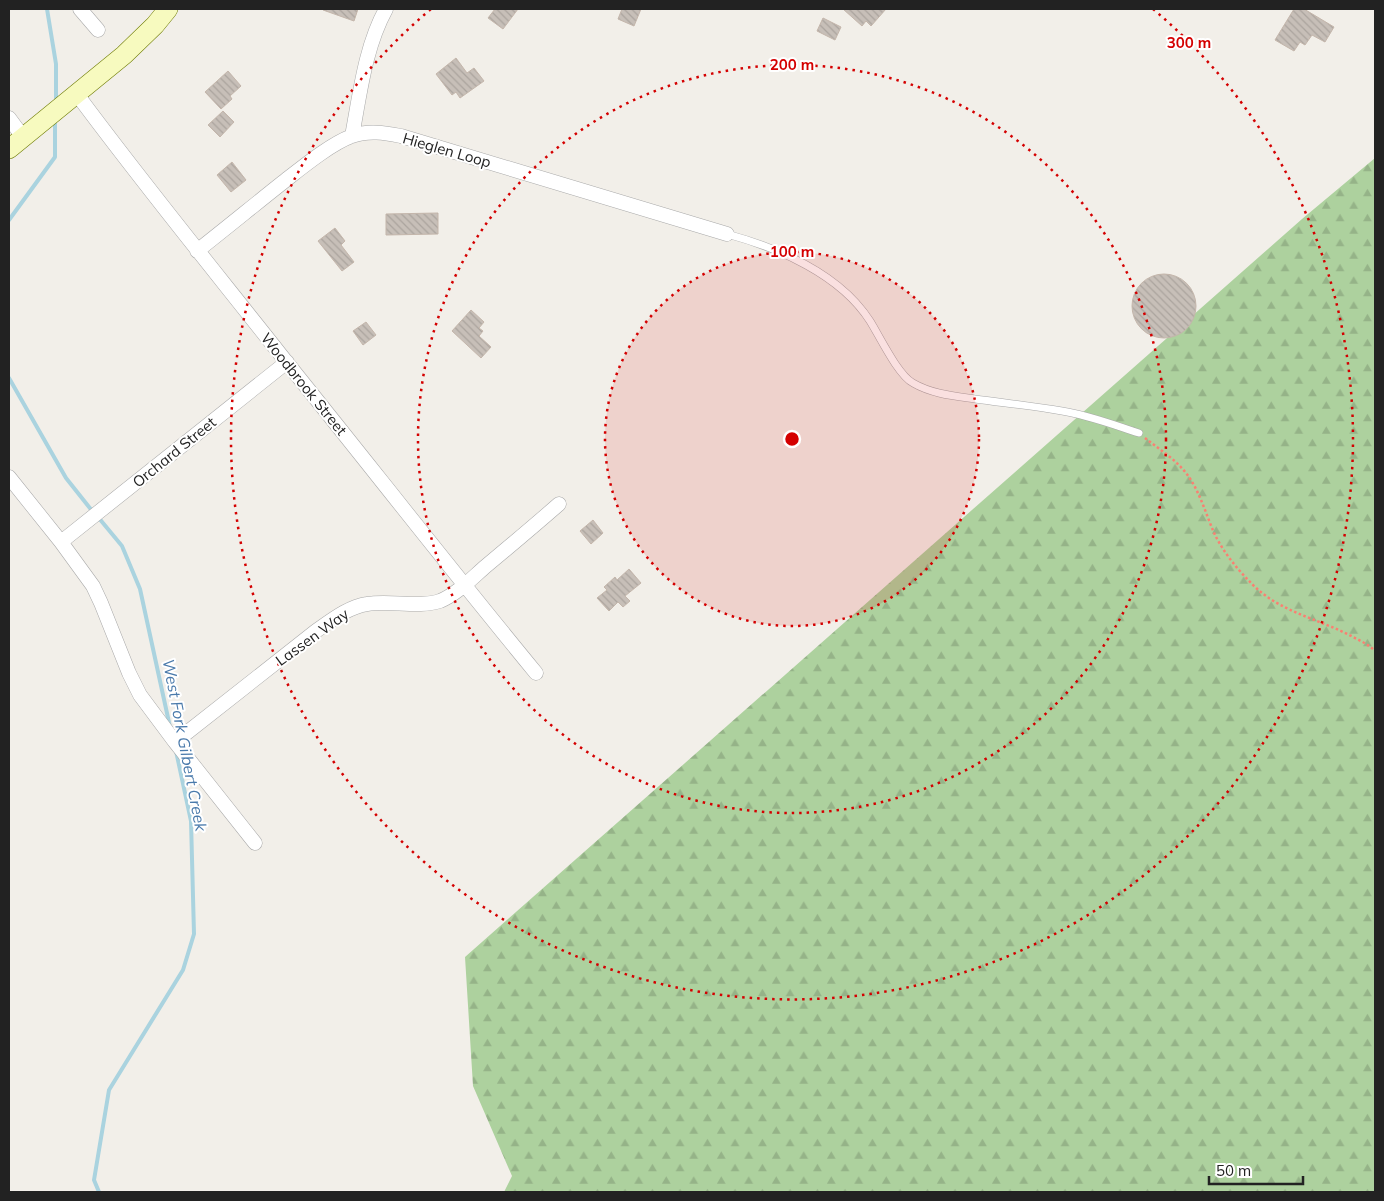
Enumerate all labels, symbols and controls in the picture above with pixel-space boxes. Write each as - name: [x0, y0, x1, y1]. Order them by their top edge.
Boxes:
- text: 300 m: [1167, 33, 1211, 52]
- text: 200 m: [770, 55, 814, 74]
- street label: Hieglen Loop: [401, 128, 493, 172]
- text: 100 m: [770, 242, 814, 261]
- street label: Woodbrook Street: [257, 329, 351, 439]
- street label: Orchard Street: [128, 413, 220, 491]
- centre of rings: [783, 430, 801, 448]
- street label: Lassen Way: [272, 604, 352, 670]
- water label: West Fork Gilbert Creek: [158, 657, 212, 834]
- scale bar: [1209, 1154, 1303, 1186]
- text: 50 m: [1216, 1161, 1251, 1180]

